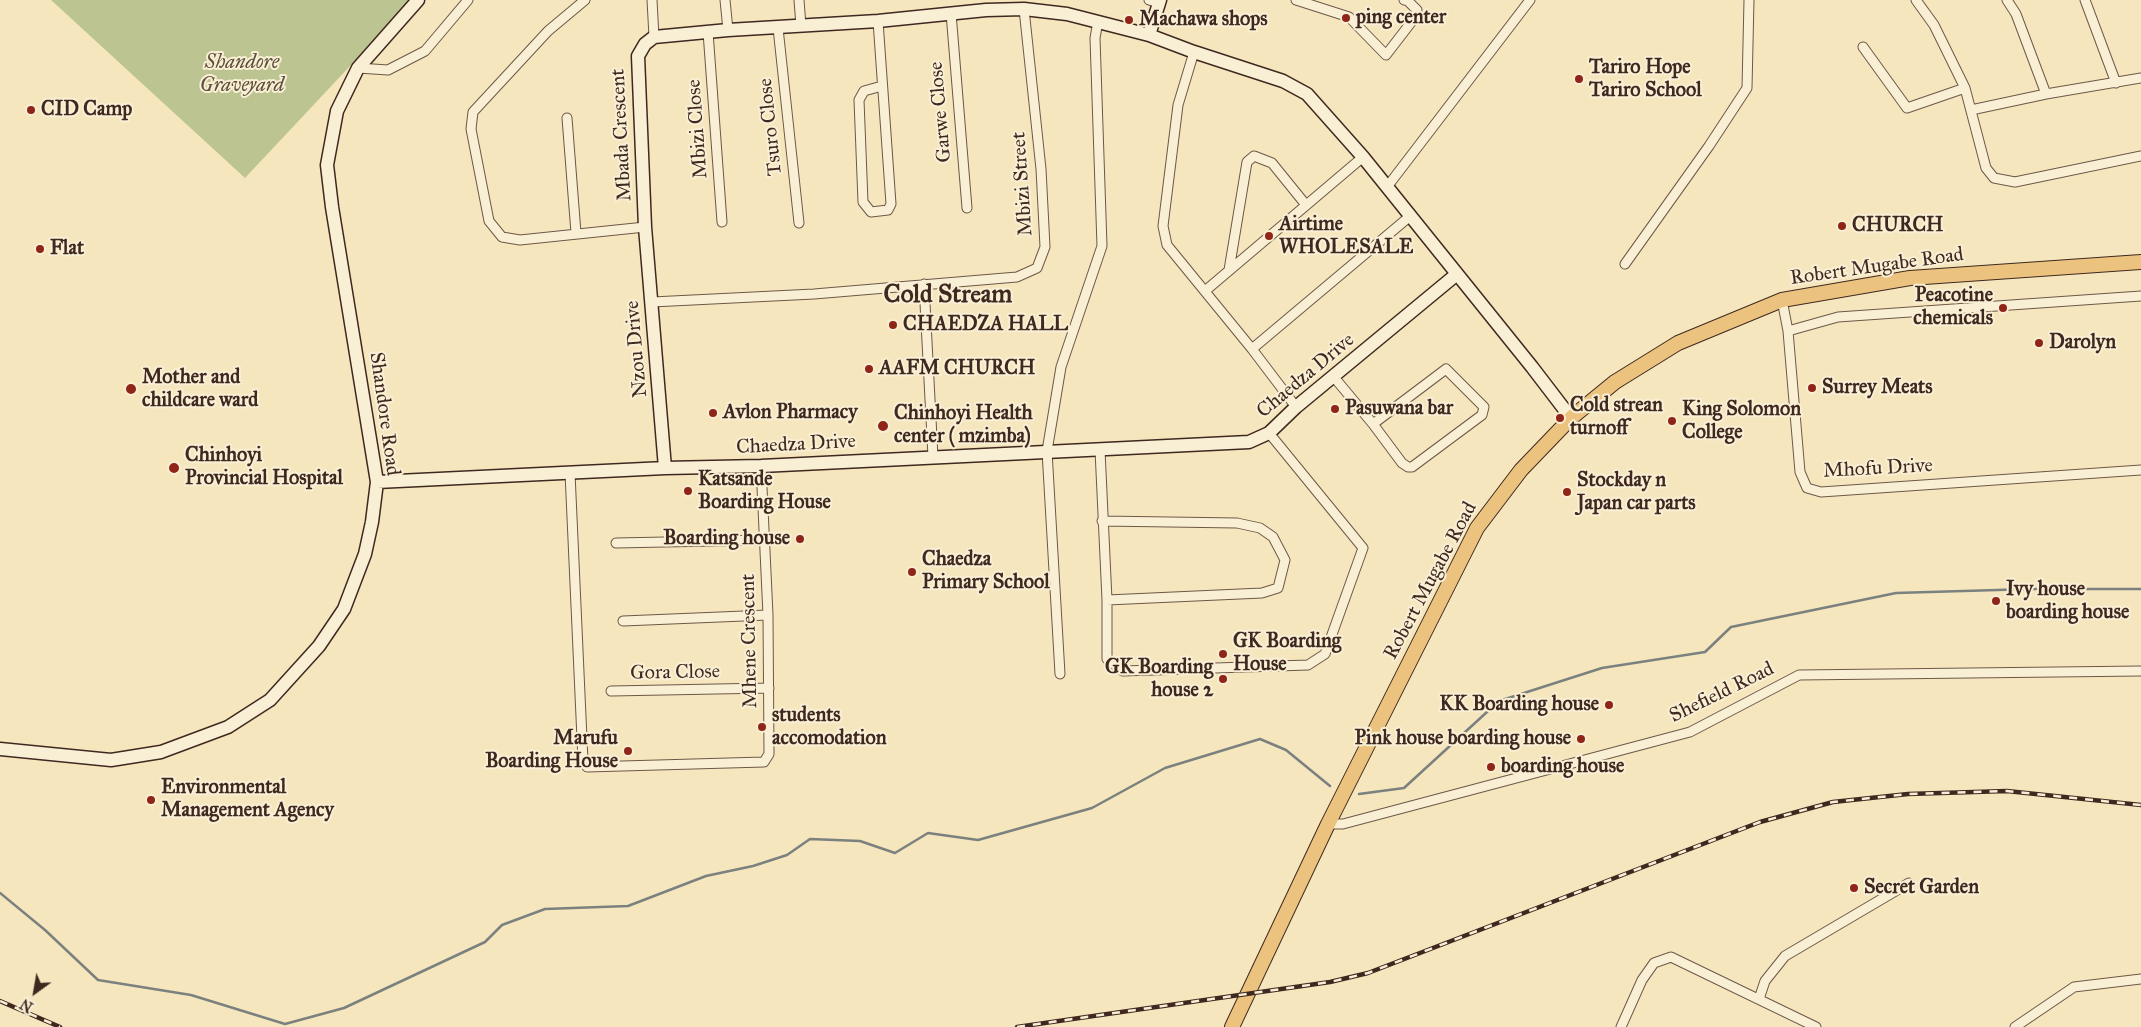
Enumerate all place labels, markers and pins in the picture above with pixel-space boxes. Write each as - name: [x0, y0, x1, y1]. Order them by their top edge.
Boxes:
- place label: ping center: [1356, 6, 1446, 30]
- place label: Machawa shops: [1139, 8, 1268, 32]
- marker: ping center: [1340, 12, 1352, 24]
- marker: Machawa shops: [1123, 14, 1135, 26]
- place label: Tariro Hope Tariro School: [1589, 56, 1702, 103]
- marker: Tariro Hope Tariro School: [1573, 73, 1585, 85]
- place label: CID Camp: [41, 98, 132, 122]
- marker: CID Camp: [25, 104, 37, 116]
- place label: Airtime WHOLESALE: [1279, 213, 1413, 260]
- place label: CHURCH: [1852, 214, 1943, 238]
- marker: CHURCH: [1836, 220, 1848, 232]
- marker: Airtime WHOLESALE: [1263, 230, 1275, 242]
- place label: Flat: [50, 237, 84, 261]
- marker: Flat: [34, 243, 46, 255]
- place label: Peacotine chemicals: [1913, 284, 1993, 331]
- marker: Peacotine chemicals: [1997, 302, 2009, 314]
- place label: CHAEDZA HALL: [903, 313, 1068, 337]
- marker: CHAEDZA HALL: [887, 319, 899, 331]
- place label: Darolyn: [2049, 331, 2116, 355]
- marker: Darolyn: [2033, 337, 2045, 349]
- place label: AAFM CHURCH: [879, 357, 1035, 381]
- marker: AAFM CHURCH: [863, 363, 875, 375]
- place label: Mother and childcare ward: [142, 366, 258, 413]
- place label: Surrey Meats: [1822, 376, 1932, 400]
- marker: Mother and childcare ward: [124, 382, 138, 396]
- marker: Surrey Meats: [1806, 382, 1818, 394]
- place label: Cold strean turnoff: [1570, 394, 1663, 441]
- place label: Pasuwana bar: [1345, 397, 1453, 421]
- place label: King Solomon College: [1682, 398, 1801, 445]
- place label: Avlon Pharmacy: [723, 401, 858, 425]
- place label: Chinhoyi Health center ( mzimba): [894, 402, 1033, 449]
- marker: Pasuwana bar: [1329, 403, 1341, 415]
- marker: Avlon Pharmacy: [707, 407, 719, 419]
- marker: Cold strean turnoff: [1554, 412, 1566, 424]
- marker: King Solomon College: [1666, 415, 1678, 427]
- marker: Chinhoyi Health center ( mzimba): [876, 419, 890, 433]
- place label: Chinhoyi Provincial Hospital: [185, 444, 343, 491]
- marker: Chinhoyi Provincial Hospital: [167, 461, 181, 475]
- place label: Katsande Boarding House: [698, 468, 831, 515]
- place label: Stockday n Japan car parts: [1577, 469, 1696, 516]
- marker: Katsande Boarding House: [682, 485, 694, 497]
- marker: Stockday n Japan car parts: [1561, 486, 1573, 498]
- place label: Boarding house: [663, 527, 790, 551]
- marker: Boarding house: [794, 533, 806, 545]
- place label: Chaedza Primary School: [922, 548, 1050, 595]
- marker: Chaedza Primary School: [906, 566, 918, 578]
- place label: Ivy house boarding house: [2006, 578, 2129, 625]
- marker: Ivy house boarding house: [1990, 595, 2002, 607]
- place label: GK Boarding House: [1233, 630, 1341, 677]
- marker: GK Boarding House: [1217, 648, 1229, 660]
- place label: GK Boarding house 2: [1105, 656, 1213, 703]
- marker: GK Boarding house 2: [1217, 673, 1229, 685]
- place label: KK Boarding house: [1439, 693, 1599, 717]
- marker: KK Boarding house: [1603, 699, 1615, 711]
- place label: students accomodation: [772, 704, 886, 751]
- marker: students accomodation: [756, 721, 768, 733]
- place label: Marufu Boarding House: [485, 727, 618, 774]
- place label: Pink house boarding house: [1354, 727, 1571, 751]
- marker: Pink house boarding house: [1575, 733, 1587, 745]
- marker: Marufu Boarding House: [622, 745, 634, 757]
- place label: boarding house: [1501, 755, 1624, 779]
- marker: boarding house: [1485, 761, 1497, 773]
- place label: Environmental Management Agency: [161, 776, 334, 823]
- marker: Environmental Management Agency: [145, 794, 157, 806]
- place label: Secret Garden: [1864, 876, 1979, 900]
- marker: Secret Garden: [1848, 882, 1860, 894]

